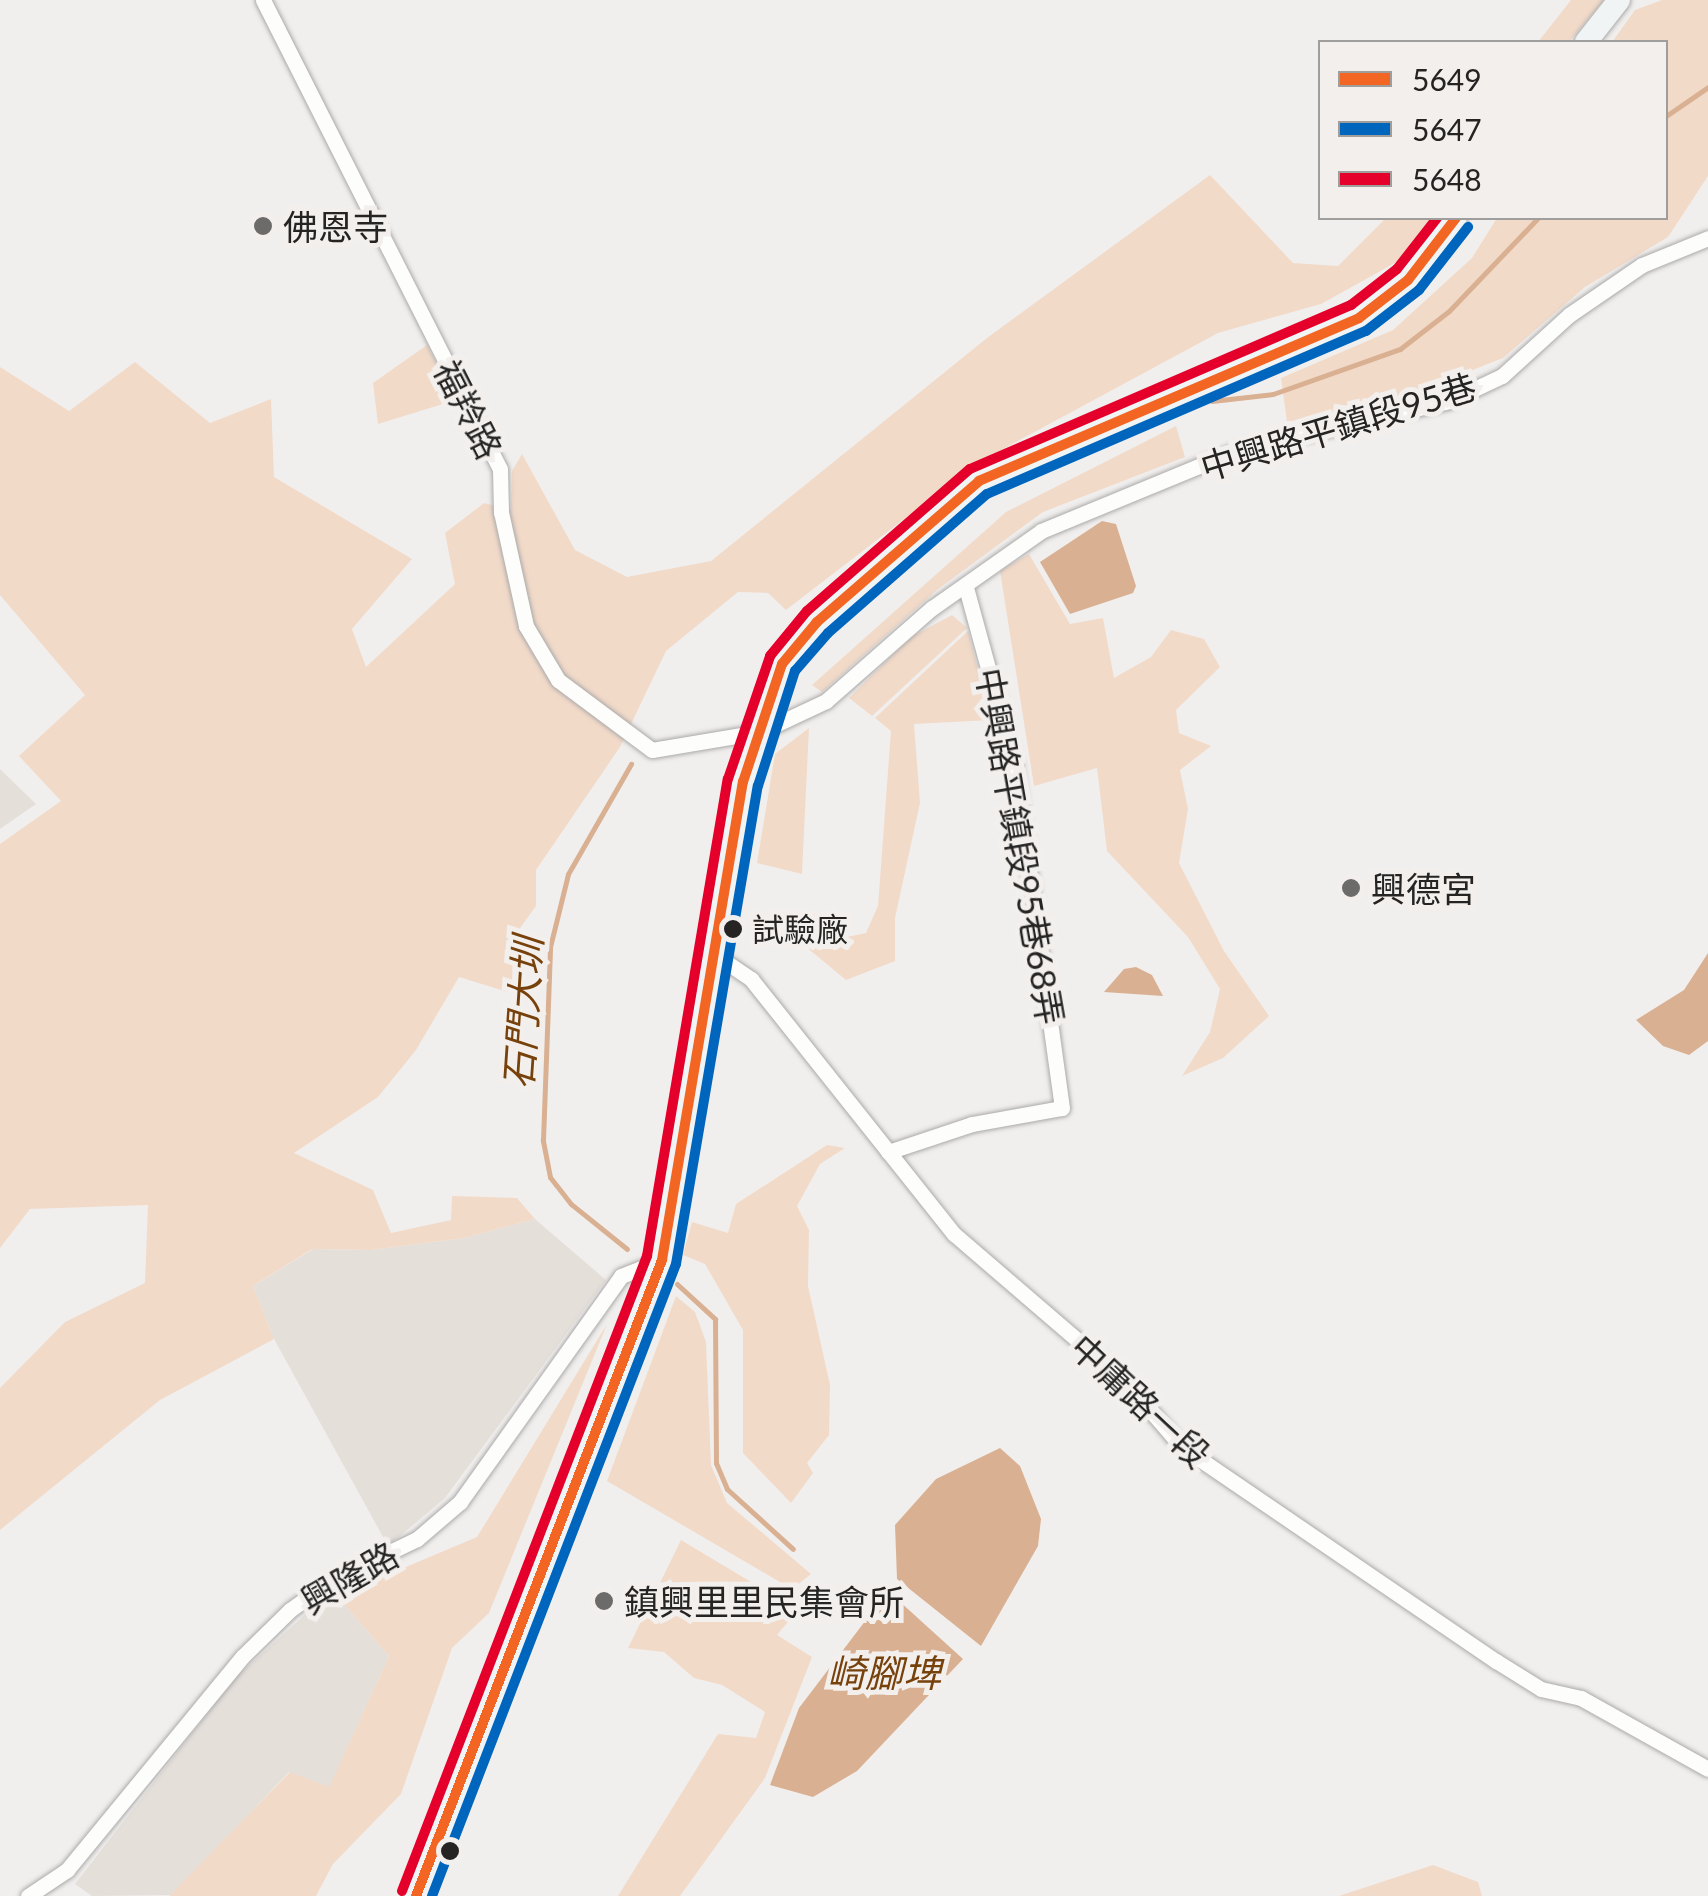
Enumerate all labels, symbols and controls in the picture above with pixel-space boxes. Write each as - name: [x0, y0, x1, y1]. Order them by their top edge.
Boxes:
- legend: [1318, 40, 1668, 220]
- text: 5649: [1412, 61, 1482, 97]
- text: 5647: [1412, 111, 1482, 147]
- text: 5648: [1412, 161, 1482, 197]
- place label: 佛恩寺: [283, 205, 388, 247]
- marker: 佛恩寺: [252, 215, 274, 237]
- street label: 福羚路: [426, 353, 512, 465]
- street label: 中興路平鎮段95巷: [1195, 364, 1481, 488]
- street label: 中興路平鎮段95巷68弄: [969, 664, 1073, 1028]
- place label: 興德宮: [1371, 867, 1476, 909]
- marker: 興德宮: [1340, 877, 1362, 899]
- place label: 試驗廠: [752, 910, 848, 948]
- marker: 試驗廠: [723, 919, 743, 939]
- water label: 石門大圳: [495, 936, 551, 1090]
- street label: 中庸路一段: [1063, 1325, 1219, 1475]
- street label: 興隆路: [293, 1533, 405, 1621]
- place label: 鎮興里里民集會所: [624, 1580, 904, 1622]
- marker: 鎮興里里民集會所: [593, 1590, 615, 1612]
- water label: 崎腳埤: [827, 1650, 941, 1696]
- unlabelled marker: [440, 1841, 460, 1861]

